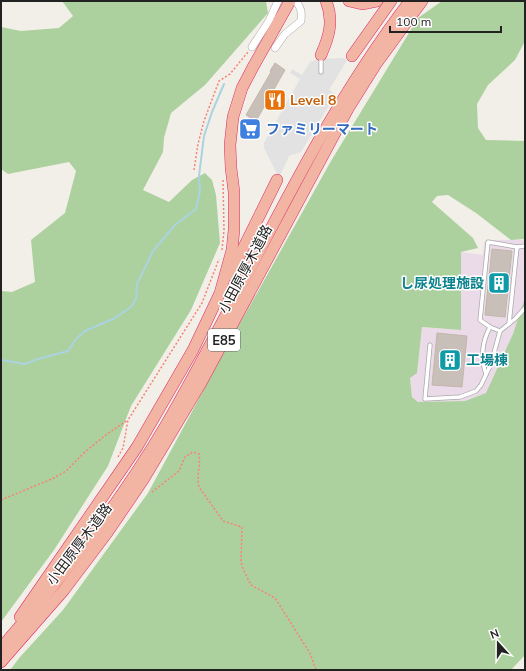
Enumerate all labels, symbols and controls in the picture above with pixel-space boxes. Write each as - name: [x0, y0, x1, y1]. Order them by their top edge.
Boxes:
- scale bar: [390, 8, 501, 34]
- text: 100 m: [396, 14, 431, 29]
- restaurant icon: Level 8: [262, 87, 288, 113]
- place label: Level 8: [290, 91, 336, 109]
- supermarket icon: ファミリーマート: [237, 116, 263, 142]
- place label: ファミリーマート: [266, 120, 378, 138]
- street label: 小田原厚木道路: [214, 222, 276, 316]
- building icon: し尿処理施設: [486, 270, 512, 296]
- place label: し尿処理施設: [400, 274, 484, 292]
- road number: E85: [208, 329, 240, 351]
- building icon: 工場棟: [437, 347, 463, 373]
- place label: 工場棟: [466, 351, 508, 369]
- street label: 小田原厚木道路: [42, 499, 116, 589]
- north arrow: [478, 623, 518, 663]
- text: N: [488, 626, 501, 642]

